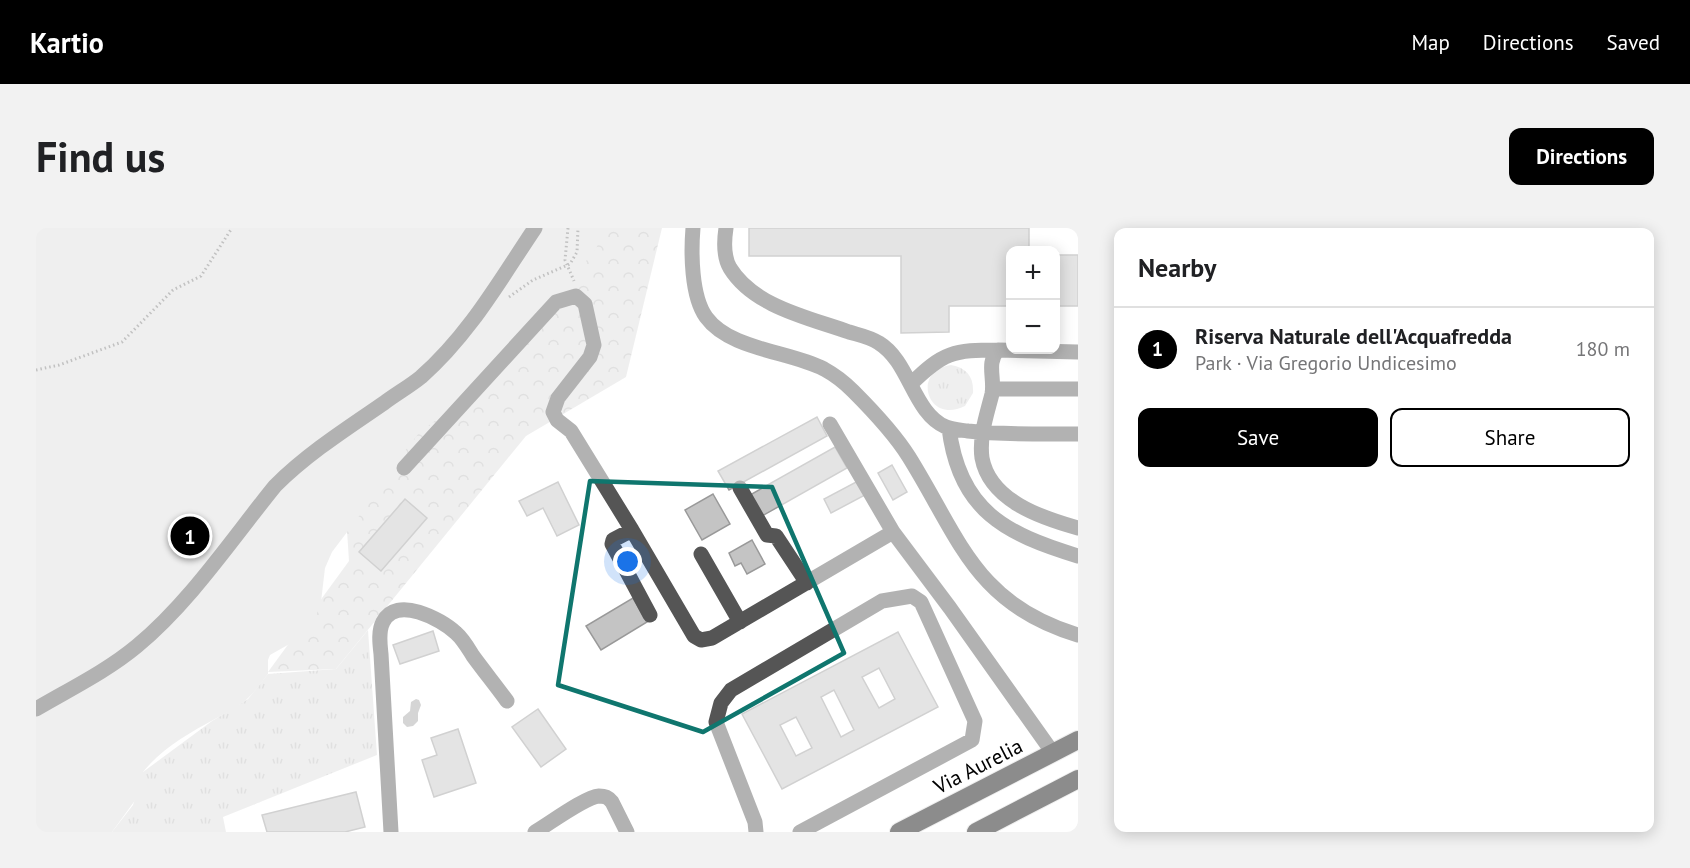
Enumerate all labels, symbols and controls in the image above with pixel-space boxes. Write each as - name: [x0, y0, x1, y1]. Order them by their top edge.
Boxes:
- text: Kartio: [30, 24, 104, 61]
- text: Map: [1411, 29, 1450, 56]
- text: Directions: [1483, 29, 1574, 56]
- text: Saved: [1607, 29, 1660, 56]
- button: Directions: [1509, 128, 1654, 185]
- text: Find us: [36, 129, 165, 184]
- map controls: [1006, 246, 1060, 354]
- button: +: [1006, 246, 1060, 300]
- text: Nearby: [1138, 251, 1216, 284]
- button: −: [1006, 300, 1060, 354]
- text: Riserva Naturale dell'Acquafredda: [1195, 322, 1512, 350]
- text: 1: [1152, 336, 1163, 362]
- text: 180 m: [1576, 336, 1630, 362]
- text: Park · Via Gregorio Undicesimo: [1195, 350, 1457, 376]
- button: Save: [1138, 408, 1378, 467]
- button: Share: [1390, 408, 1630, 467]
- pin: 1: [170, 514, 210, 558]
- your location: [613, 547, 642, 576]
- street label: Via Aurelia: [928, 732, 1027, 800]

